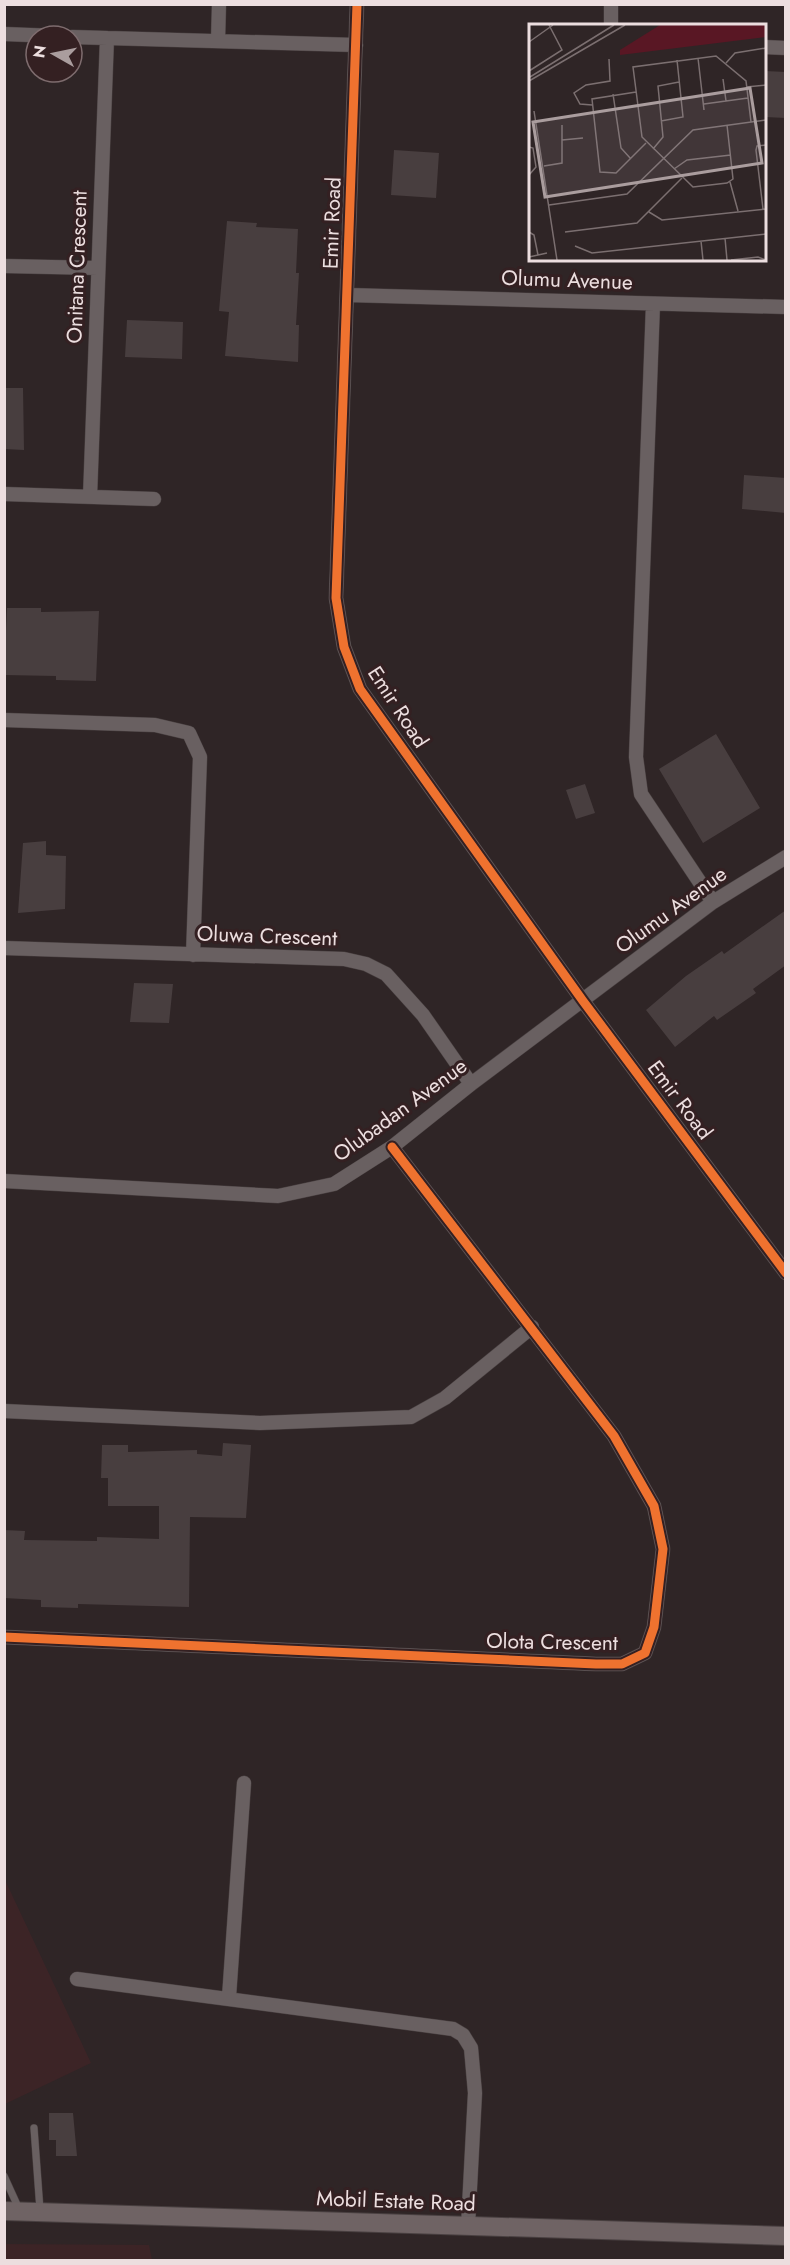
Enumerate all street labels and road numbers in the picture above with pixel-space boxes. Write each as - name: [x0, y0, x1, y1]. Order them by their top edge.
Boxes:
- street label: Emir Road: [315, 176, 349, 270]
- street label: Onitana Crescent: [59, 190, 95, 344]
- street label: Olumu Avenue: [501, 263, 633, 297]
- street label: Emir Road: [360, 660, 436, 754]
- street label: Olumu Avenue: [609, 859, 733, 961]
- street label: Oluwa Crescent: [196, 919, 338, 953]
- street label: Olubadan Avenue: [327, 1051, 473, 1169]
- street label: Emir Road: [640, 1054, 720, 1146]
- street label: Olota Crescent: [486, 1626, 618, 1658]
- street label: Mobil Estate Road: [316, 2183, 476, 2219]

